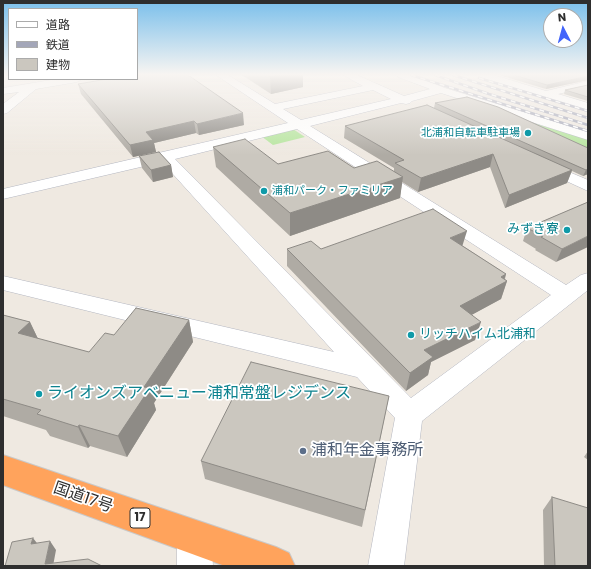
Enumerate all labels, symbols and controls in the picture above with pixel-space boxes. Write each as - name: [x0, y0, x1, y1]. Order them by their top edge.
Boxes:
- legend: [8, 8, 138, 80]
- north arrow: [543, 8, 583, 48]
- text: N: [557, 9, 567, 25]
- text: 道路: [46, 16, 70, 33]
- text: 鉄道: [46, 36, 70, 53]
- text: 建物: [46, 56, 70, 73]
- place label: 北浦和自転車駐車場: [421, 126, 520, 140]
- marker: 北浦和自転車駐車場: [523, 128, 533, 138]
- place label: 浦和パーク・ファミリア: [272, 184, 393, 198]
- marker: 浦和パーク・ファミリア: [259, 186, 269, 196]
- place label: みずき寮: [507, 222, 559, 238]
- marker: みずき寮: [562, 225, 572, 235]
- place label: リッチハイム北浦和: [419, 327, 536, 343]
- marker: リッチハイム北浦和: [406, 330, 416, 340]
- place label: ライオンズアベニュー浦和常盤レジデンス: [47, 384, 351, 404]
- marker: ライオンズアベニュー浦和常盤レジデンス: [34, 389, 44, 399]
- place label: 浦和年金事務所: [311, 441, 423, 461]
- marker: 浦和年金事務所: [298, 446, 308, 456]
- street label: 国道17号: [51, 479, 115, 517]
- road number: 17: [130, 508, 150, 528]

